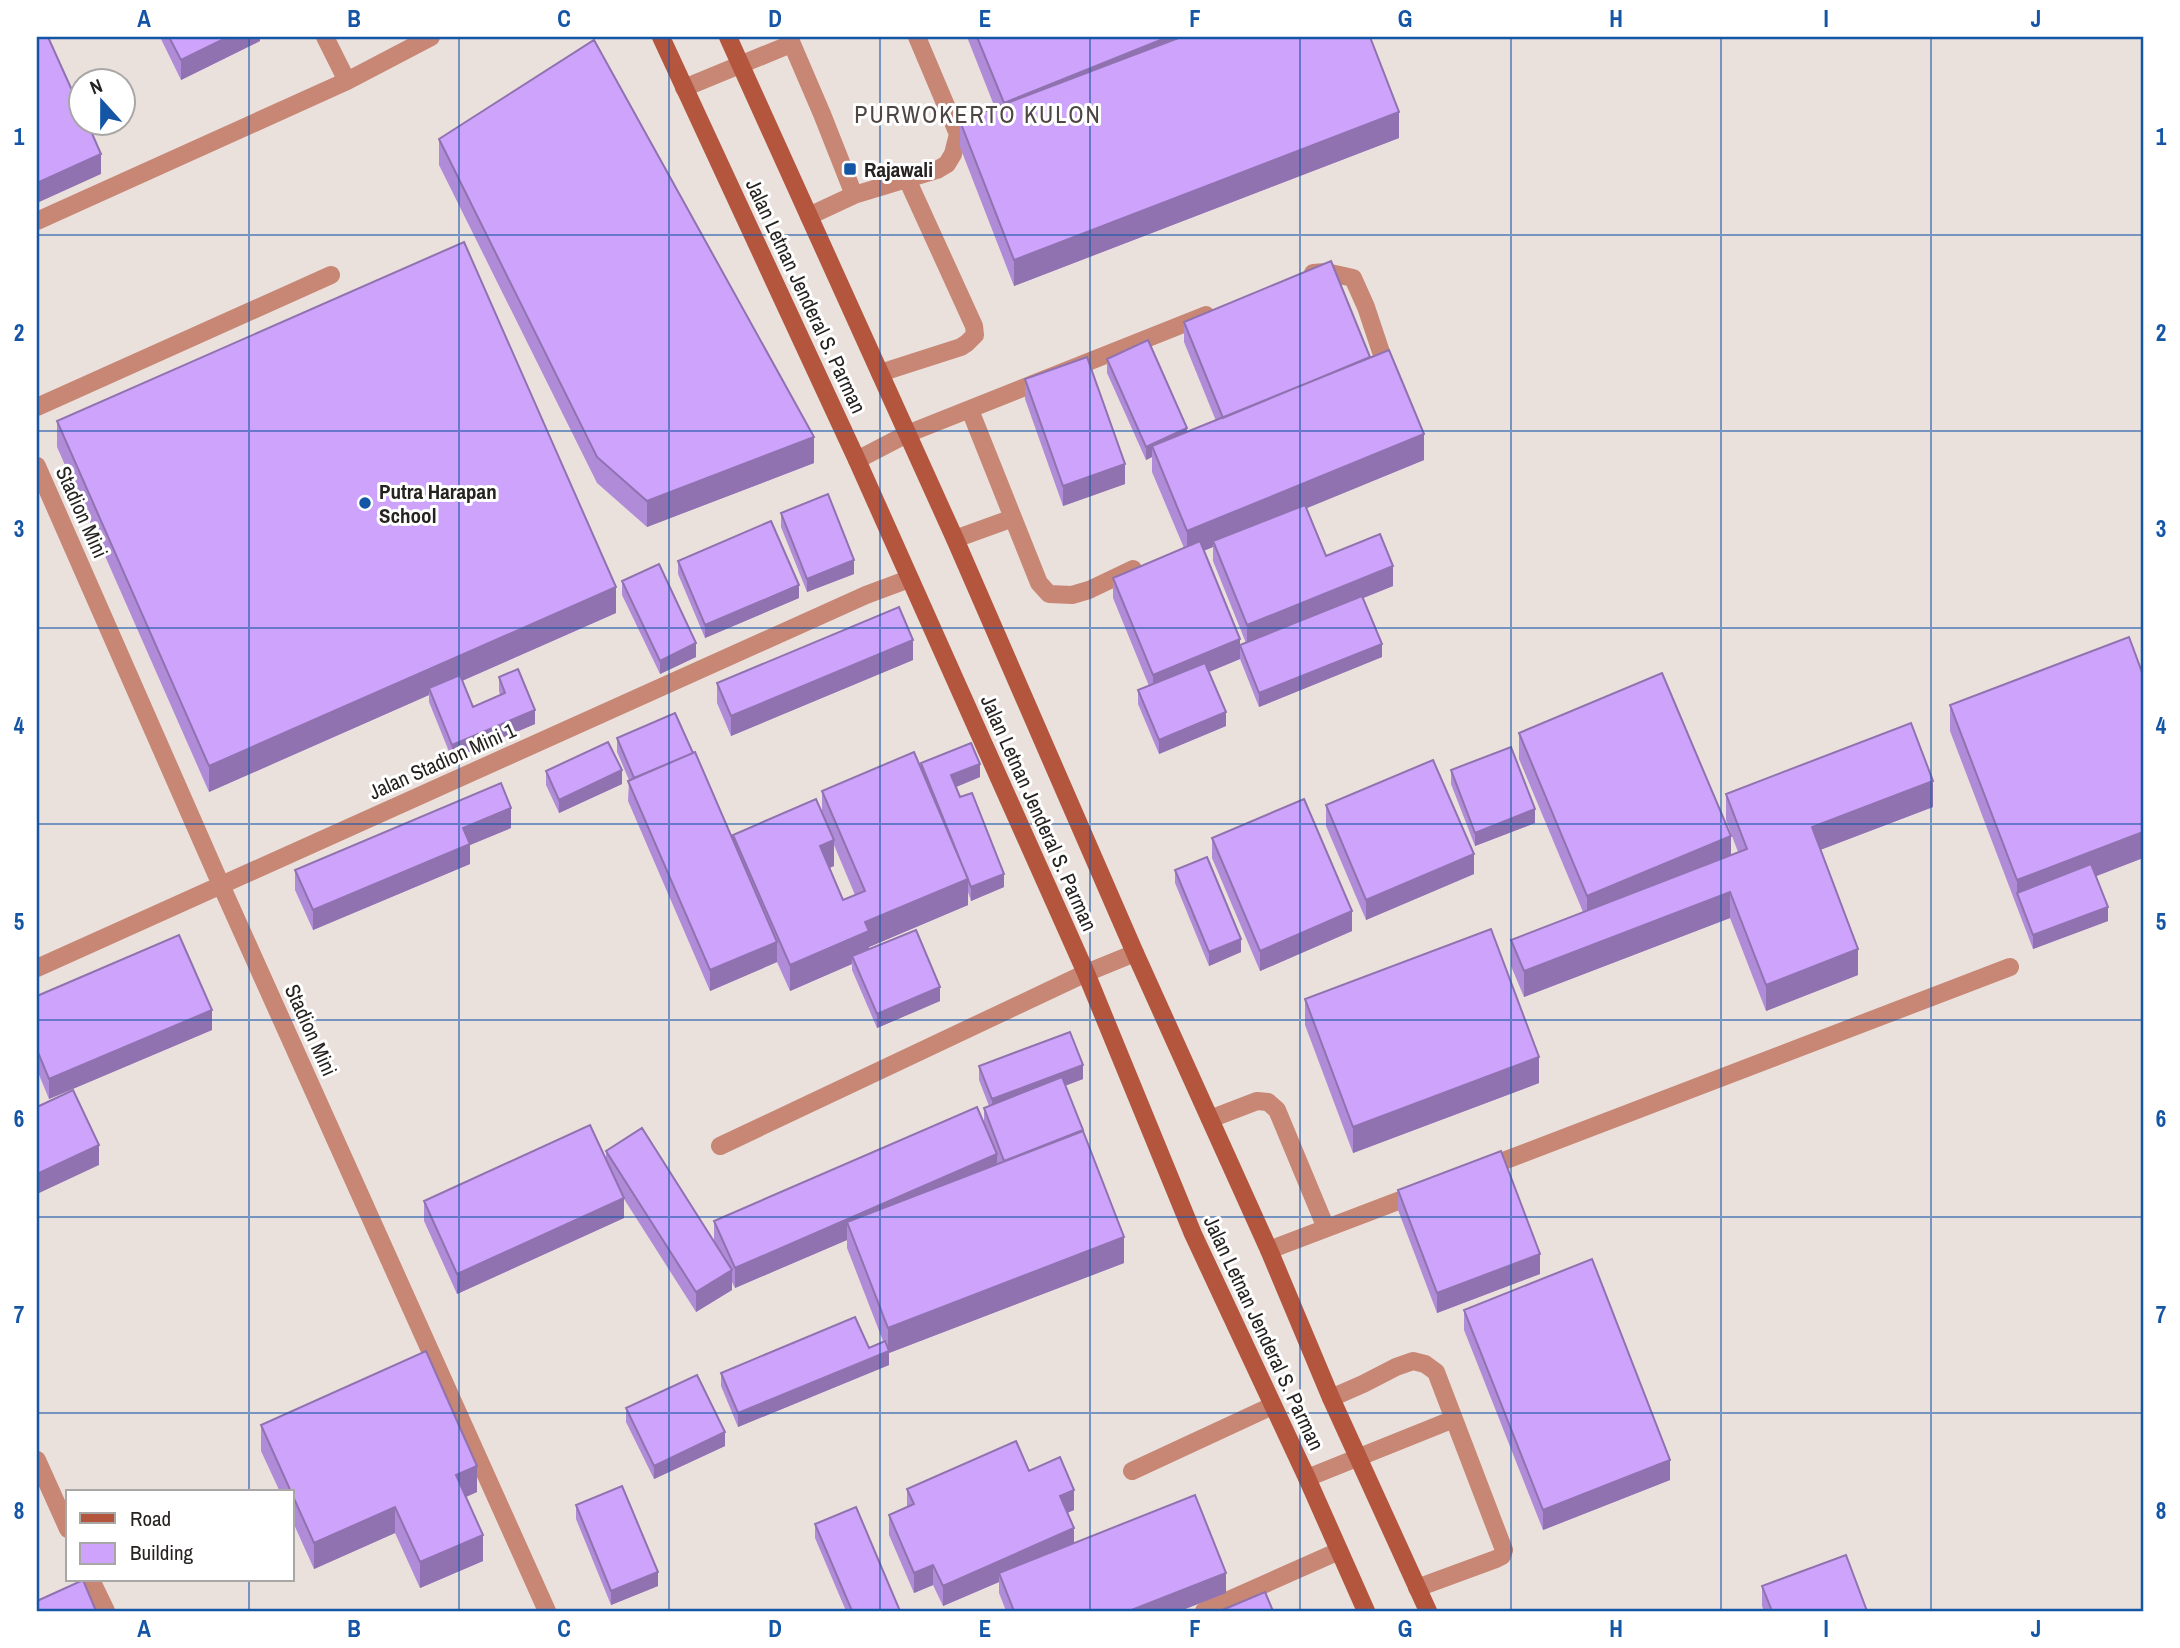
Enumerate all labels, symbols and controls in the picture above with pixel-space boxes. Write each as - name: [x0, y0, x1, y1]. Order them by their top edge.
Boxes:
- text: A: [137, 3, 151, 34]
- text: B: [347, 3, 361, 34]
- text: C: [557, 3, 571, 34]
- text: D: [768, 3, 782, 34]
- text: E: [979, 3, 991, 34]
- text: F: [1189, 3, 1201, 34]
- text: G: [1398, 3, 1412, 34]
- text: H: [1609, 3, 1623, 34]
- text: I: [1823, 3, 1829, 34]
- text: J: [2031, 3, 2041, 34]
- north arrow: [66, 66, 136, 136]
- text: N: [86, 72, 106, 100]
- district label: PURWOKERTO KULON: [854, 98, 1102, 130]
- text: 1: [14, 121, 25, 152]
- text: 1: [2156, 121, 2167, 152]
- place label: Rajawali: [864, 155, 933, 184]
- marker: Rajawali: [842, 161, 858, 177]
- street label: Jalan Letnan Jenderal S. Parman: [739, 174, 873, 418]
- text: 2: [14, 317, 24, 348]
- text: 2: [2156, 317, 2166, 348]
- street label: Stadion Mini: [49, 461, 115, 563]
- place label: Putra Harapan School: [379, 477, 497, 530]
- marker: Putra Harapan School: [357, 495, 373, 511]
- text: 3: [14, 513, 24, 544]
- text: 3: [2156, 513, 2166, 544]
- street label: Jalan Letnan Jenderal S. Parman: [974, 690, 1104, 936]
- text: 4: [14, 710, 25, 741]
- text: 4: [2156, 710, 2167, 741]
- street label: Jalan Stadion Mini 1: [364, 715, 520, 806]
- text: 5: [14, 906, 24, 937]
- text: 5: [2156, 906, 2166, 937]
- street label: Stadion Mini: [278, 979, 344, 1081]
- text: 6: [14, 1103, 24, 1134]
- text: 6: [2156, 1103, 2166, 1134]
- street label: Jalan Letnan Jenderal S. Parman: [1197, 1211, 1331, 1455]
- text: 7: [14, 1299, 24, 1330]
- text: 7: [2156, 1299, 2166, 1330]
- legend: [66, 1490, 294, 1582]
- text: 8: [14, 1495, 24, 1526]
- text: 8: [2156, 1495, 2166, 1526]
- text: Road: [130, 1504, 171, 1533]
- text: Building: [130, 1538, 194, 1567]
- text: A: [137, 1613, 151, 1644]
- text: B: [347, 1613, 361, 1644]
- text: C: [557, 1613, 571, 1644]
- text: D: [768, 1613, 782, 1644]
- text: E: [979, 1613, 991, 1644]
- text: F: [1189, 1613, 1201, 1644]
- text: G: [1398, 1613, 1412, 1644]
- text: H: [1609, 1613, 1623, 1644]
- text: I: [1823, 1613, 1829, 1644]
- text: J: [2031, 1613, 2041, 1644]

